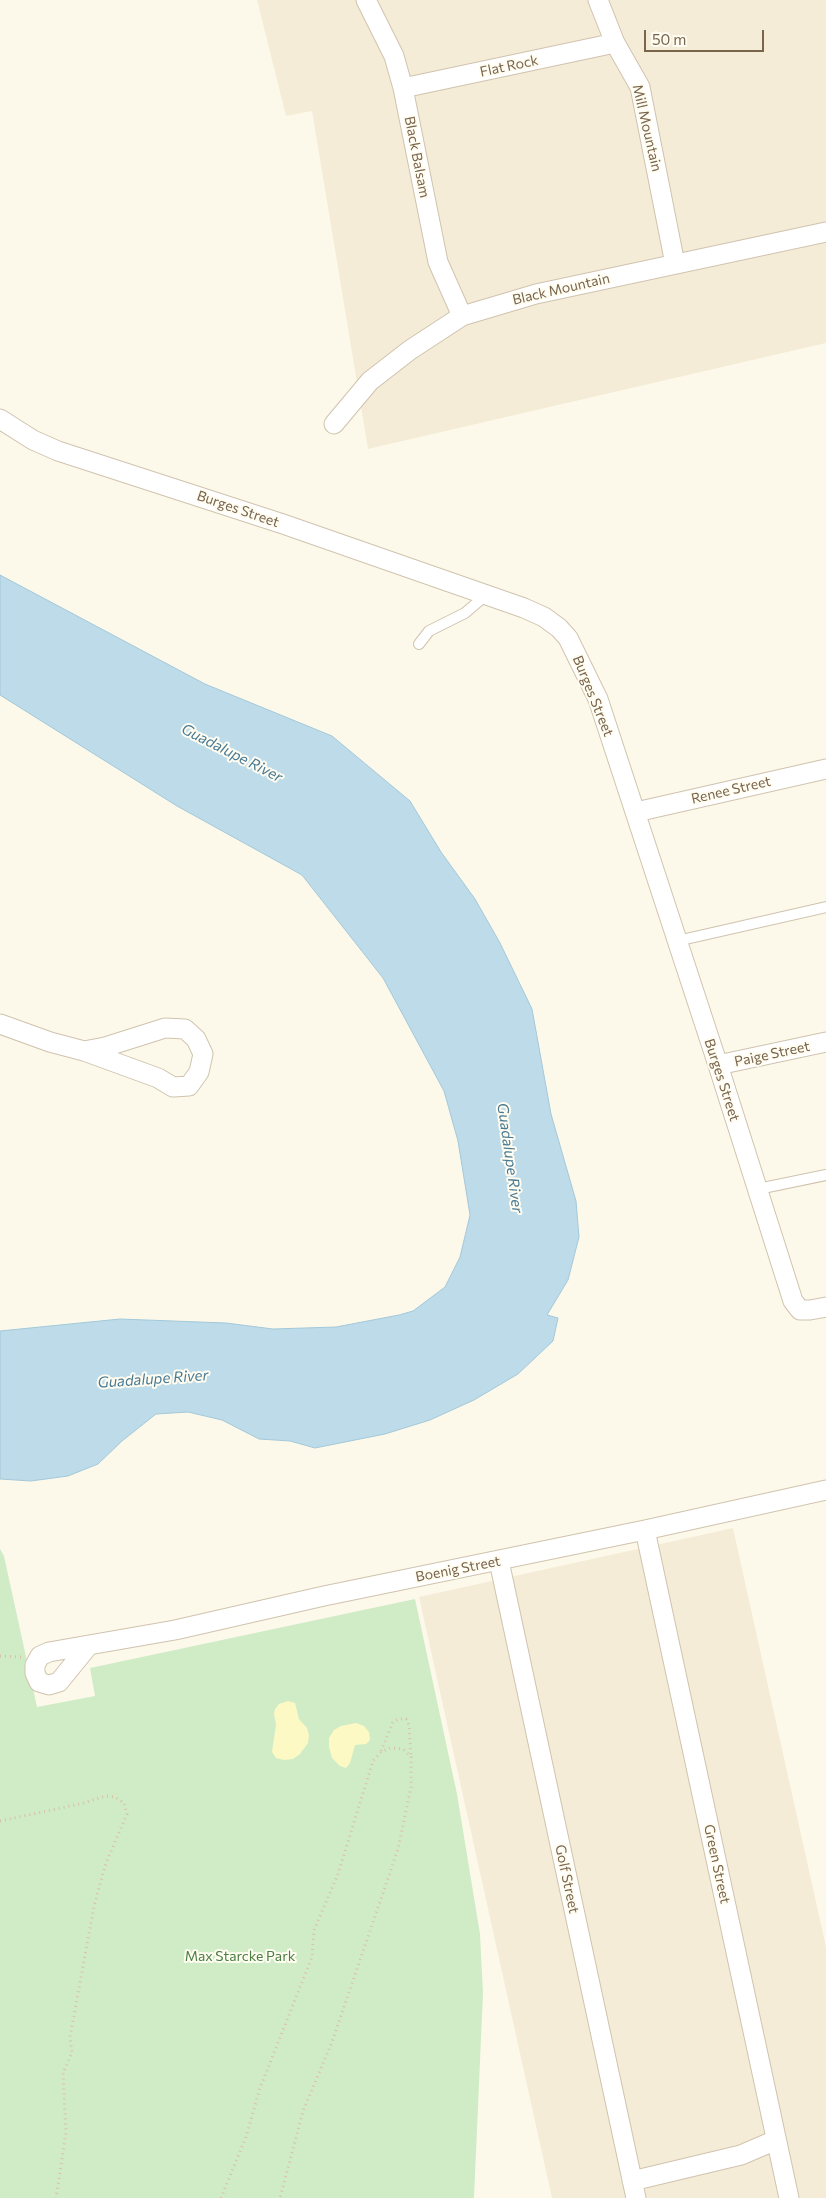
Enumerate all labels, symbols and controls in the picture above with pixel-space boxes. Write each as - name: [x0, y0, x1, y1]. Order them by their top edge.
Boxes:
- scale bar: [646, 20, 766, 52]
- text: 50 m: [652, 30, 686, 48]
- street label: Flat Rock: [478, 52, 540, 80]
- street label: Mill Mountain: [629, 83, 665, 173]
- street label: Black Balsam: [401, 115, 433, 199]
- street label: Black Mountain: [511, 270, 611, 308]
- street label: Burges Street: [195, 487, 281, 531]
- street label: Burges Street: [569, 653, 617, 739]
- water label: Guadalupe River: [178, 720, 286, 786]
- street label: Renee Street: [689, 773, 773, 807]
- street label: Burges Street: [701, 1037, 743, 1123]
- street label: Paige Street: [733, 1038, 811, 1070]
- water label: Guadalupe River: [493, 1102, 527, 1214]
- water label: Guadalupe River: [97, 1366, 209, 1392]
- street label: Boenig Street: [414, 1553, 502, 1585]
- street label: Green Street: [700, 1823, 734, 1905]
- street label: Golf Street: [552, 1843, 582, 1915]
- park label: Max Starcke Park: [185, 1948, 295, 1964]

